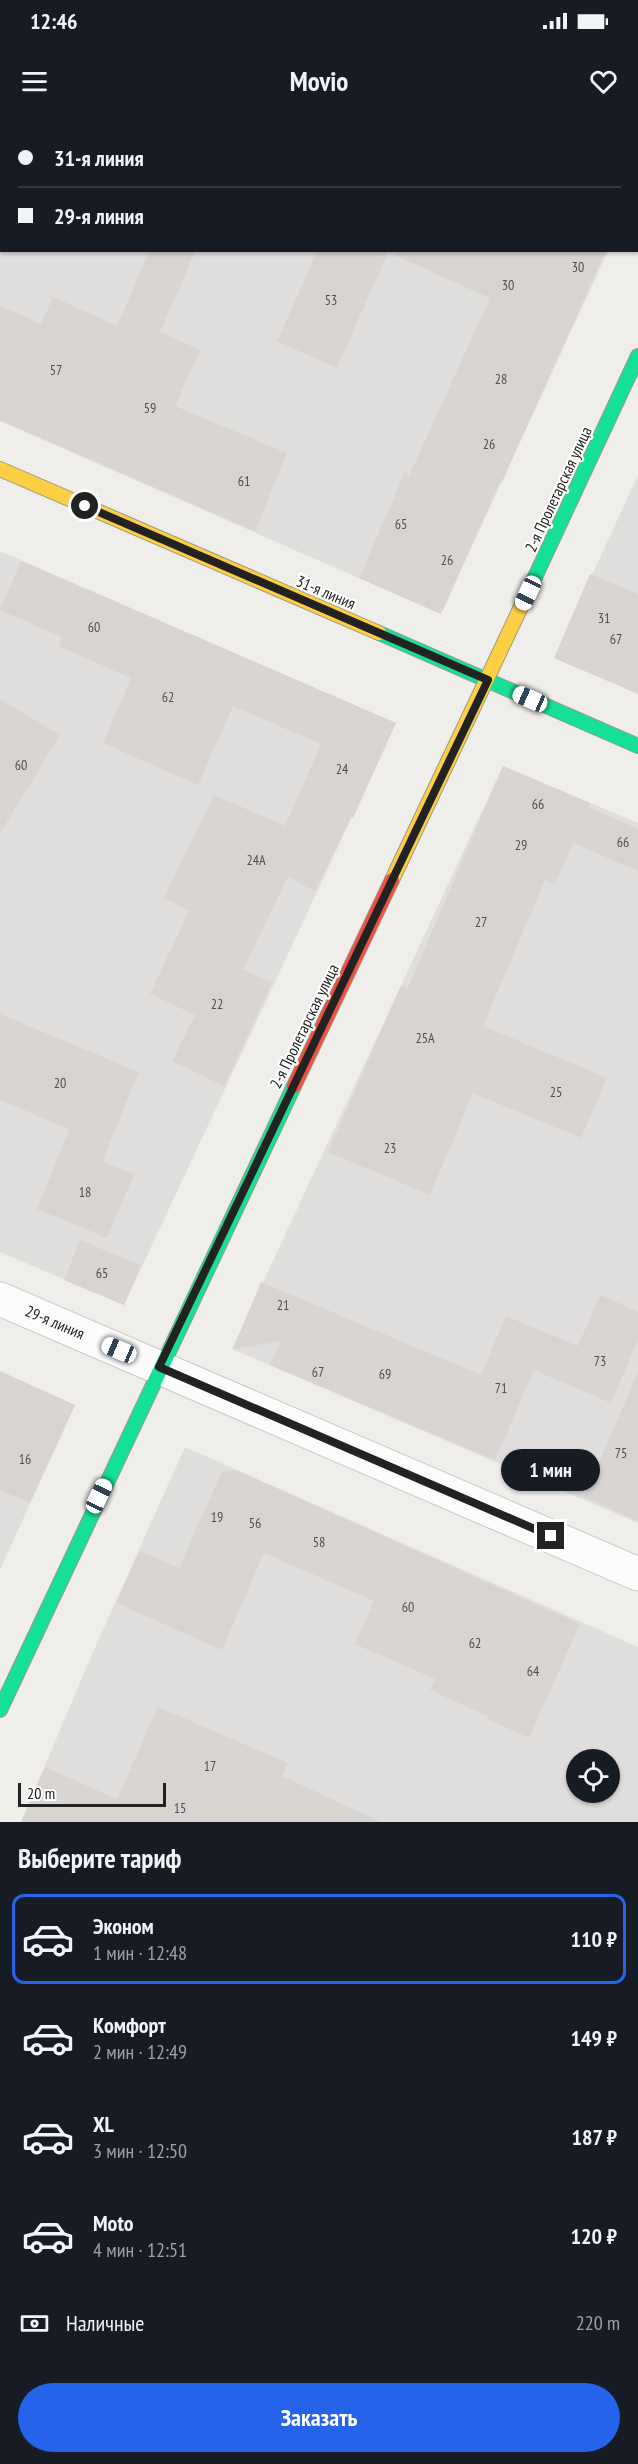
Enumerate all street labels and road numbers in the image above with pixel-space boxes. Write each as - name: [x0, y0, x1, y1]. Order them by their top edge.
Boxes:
- street label: 2-я Пролетарская улица: [520, 423, 596, 555]
- street label: 31-я линия: [293, 571, 359, 613]
- street label: 2-я Пролетарская улица: [265, 961, 343, 1091]
- street label: 29-я линия: [22, 1301, 88, 1343]

